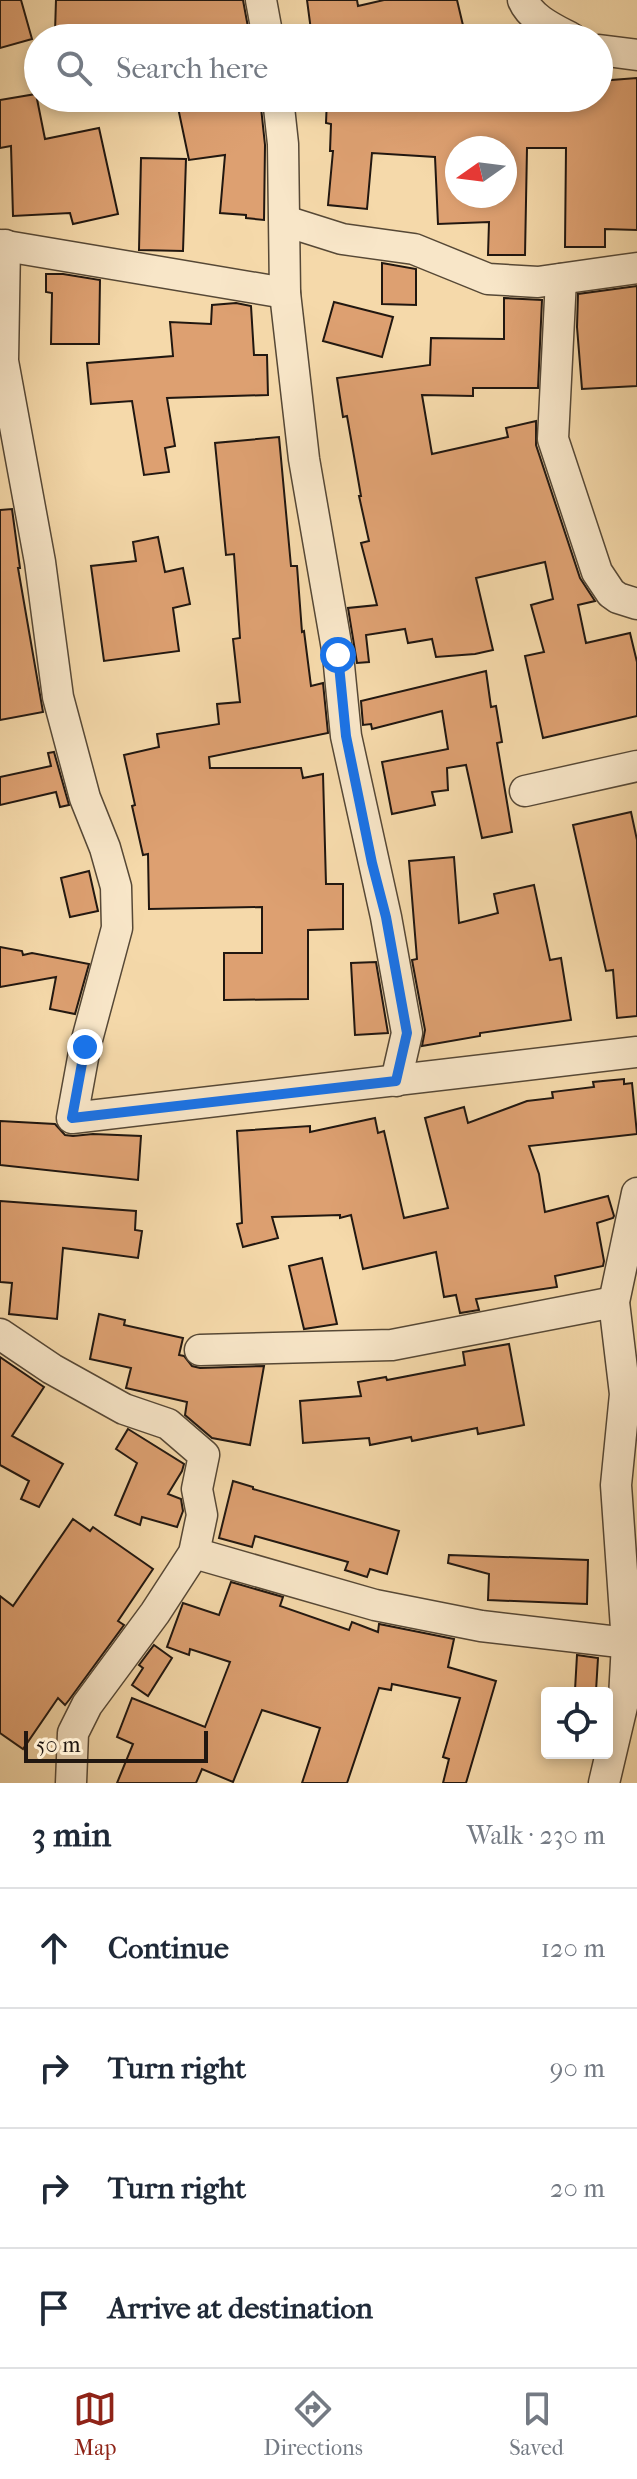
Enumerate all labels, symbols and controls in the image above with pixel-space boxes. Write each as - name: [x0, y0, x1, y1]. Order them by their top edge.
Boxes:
- search box: [24, 24, 613, 112]
- icon: search: [52, 46, 96, 90]
- text: Search here: [116, 51, 268, 86]
- north arrow: [445, 136, 517, 208]
- route start: [320, 637, 356, 673]
- route end: [67, 1029, 103, 1065]
- map controls: [541, 1687, 613, 1759]
- button: locate: [541, 1687, 613, 1759]
- scale bar: [24, 1727, 208, 1763]
- text: 50 m: [36, 1732, 81, 1758]
- text: 3 min: [32, 1815, 111, 1855]
- text: Walk · 230 m: [467, 1820, 605, 1851]
- icon: ahead: [32, 1926, 76, 1970]
- text: Continue: [108, 1931, 229, 1966]
- text: 120 m: [541, 1933, 605, 1964]
- icon: right: [32, 2046, 76, 2090]
- text: Turn right: [108, 2051, 246, 2086]
- text: 90 m: [550, 2053, 605, 2084]
- icon: right: [32, 2166, 76, 2210]
- text: Turn right: [108, 2171, 246, 2206]
- text: 20 m: [550, 2173, 605, 2204]
- icon: arrive: [32, 2286, 76, 2330]
- text: Arrive at destination: [108, 2291, 373, 2326]
- tab: Map: [73, 2387, 117, 2461]
- tab: Directions: [264, 2387, 363, 2461]
- tab: Saved: [509, 2387, 564, 2461]

